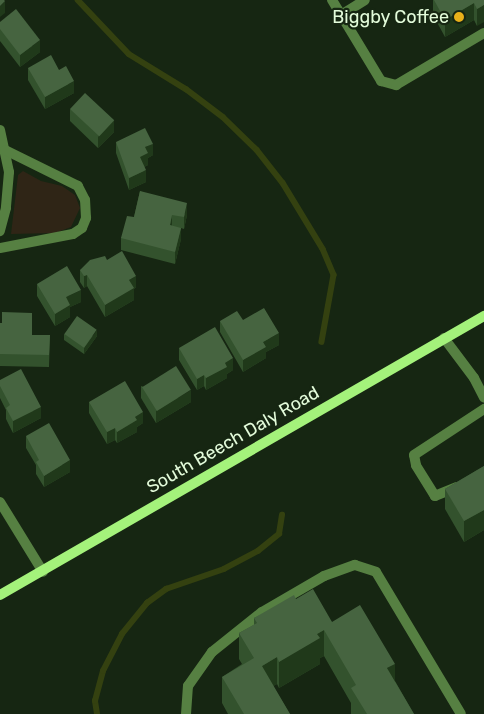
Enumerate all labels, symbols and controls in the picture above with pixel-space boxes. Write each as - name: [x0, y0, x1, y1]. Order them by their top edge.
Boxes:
- place label: Biggby Coffee: [332, 6, 449, 28]
- marker: Biggby Coffee: [453, 11, 465, 23]
- street label: South Beech Daly Road: [143, 382, 323, 498]

